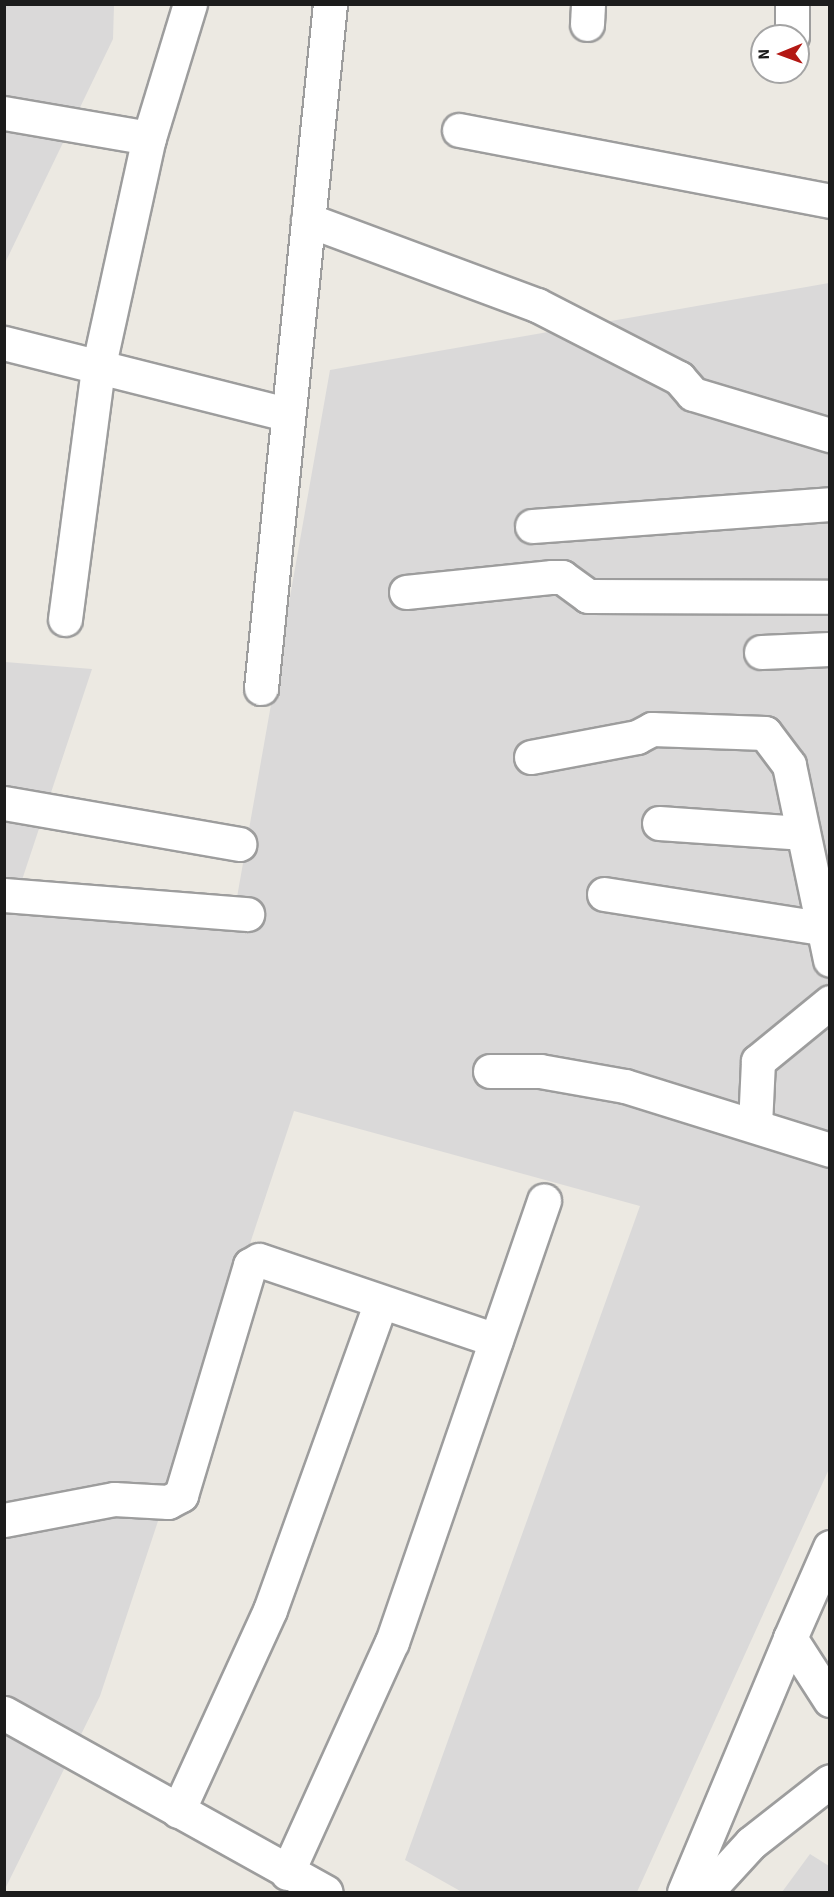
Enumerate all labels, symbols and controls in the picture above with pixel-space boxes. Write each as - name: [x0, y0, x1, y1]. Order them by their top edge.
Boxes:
- north arrow: [750, 24, 810, 84]
- text: N: [753, 49, 775, 60]

